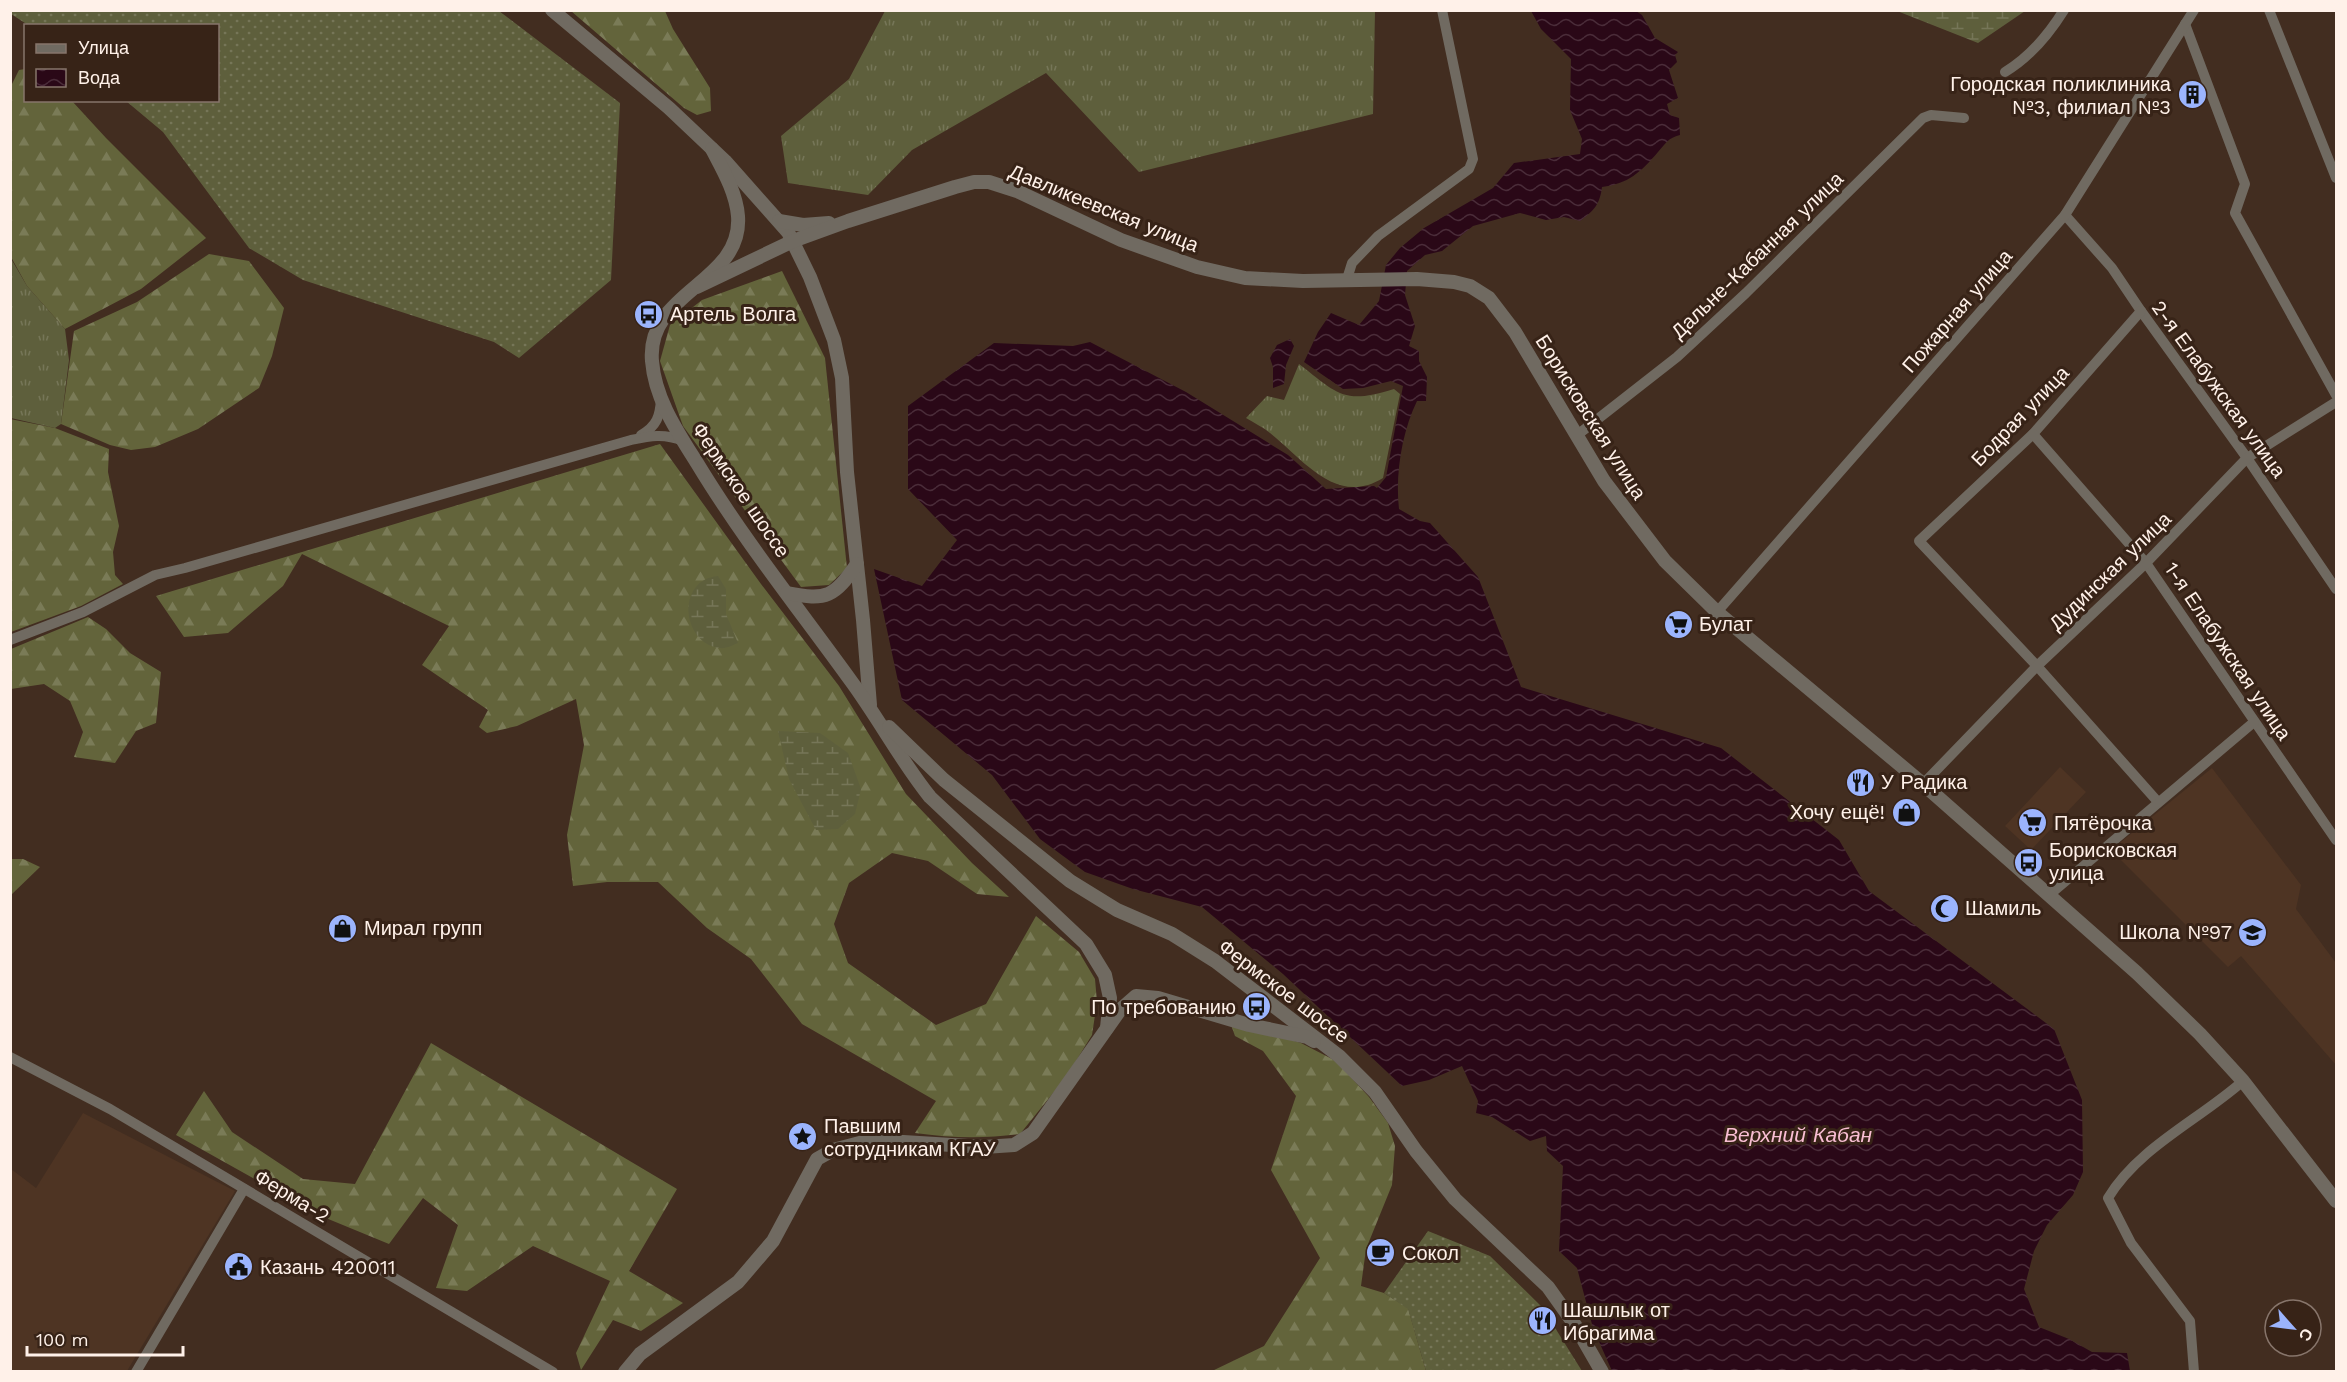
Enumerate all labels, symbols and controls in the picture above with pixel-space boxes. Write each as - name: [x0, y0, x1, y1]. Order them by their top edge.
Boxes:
- legend: [24, 24, 219, 102]
- text: Улица: [78, 37, 130, 58]
- text: Вода: [78, 67, 121, 88]
- place label: Городская поликлиника №3, филиал №3: [1950, 72, 2172, 119]
- building icon: Городская поликлиника №3, филиал №3: [2176, 79, 2208, 111]
- street label: Давликеевская улица: [1006, 159, 1203, 257]
- street label: Дальне-Кабанная улица: [1666, 166, 1849, 343]
- street label: Пожарная улица: [1897, 244, 2018, 378]
- street label: 2-я Елабужская улица: [2147, 296, 2292, 483]
- bus stop icon: Артель Волга: [633, 298, 665, 330]
- place label: Артель Волга: [670, 302, 797, 326]
- street label: Борисковская улица: [1530, 330, 1652, 505]
- street label: Бодрая улица: [1966, 360, 2075, 471]
- street label: Фермское шоссе: [687, 418, 795, 562]
- street label: Дудинская улица: [2044, 506, 2177, 635]
- street label: 1-я Елабужская улица: [2160, 558, 2297, 745]
- supermarket icon: Булат: [1662, 608, 1694, 640]
- place label: Булат: [1699, 612, 1753, 636]
- restaurant icon: У Радика: [1844, 766, 1876, 798]
- place label: У Радика: [1881, 770, 1968, 794]
- shop icon: Хочу ещё!: [1890, 796, 1922, 828]
- place label: Хочу ещё!: [1790, 800, 1885, 824]
- supermarket icon: Пятёрочка: [2017, 807, 2049, 839]
- place label: Пятёрочка: [2054, 811, 2153, 835]
- place label: Борисковская улица: [2049, 838, 2177, 885]
- bus stop icon: Борисковская улица: [2012, 846, 2044, 878]
- mosque icon: Шамиль: [1928, 892, 1960, 924]
- place label: Шамиль: [1965, 896, 2041, 920]
- shop icon: Мирал групп: [327, 912, 359, 944]
- place label: Мирал групп: [364, 916, 482, 940]
- school or university icon: Школа №97: [2237, 916, 2269, 948]
- place label: Школа №97: [2119, 920, 2232, 944]
- street label: Фермское шоссе: [1214, 934, 1354, 1048]
- bus stop icon: По требованию: [1241, 991, 1273, 1023]
- place label: По требованию: [1091, 995, 1236, 1019]
- place label: Павшим сотрудникам КГАУ: [824, 1114, 996, 1161]
- place icon: Павшим сотрудникам КГАУ: [787, 1121, 819, 1153]
- water label: Верхний Кабан: [1724, 1122, 1873, 1147]
- street label: Ферма-2: [250, 1164, 334, 1228]
- cafe icon: Сокол: [1365, 1237, 1397, 1269]
- place label: Сокол: [1402, 1241, 1459, 1265]
- public building icon: Казань 420011: [223, 1251, 255, 1283]
- place label: Казань 420011: [260, 1255, 396, 1279]
- place label: Шашлык от Ибрагима: [1563, 1298, 1670, 1345]
- north arrow: [2263, 1298, 2323, 1358]
- restaurant icon: Шашлык от Ибрагима: [1526, 1305, 1558, 1337]
- scale bar: [27, 1319, 183, 1357]
- text: С: [2294, 1325, 2317, 1345]
- text: 100 m: [36, 1329, 89, 1350]

